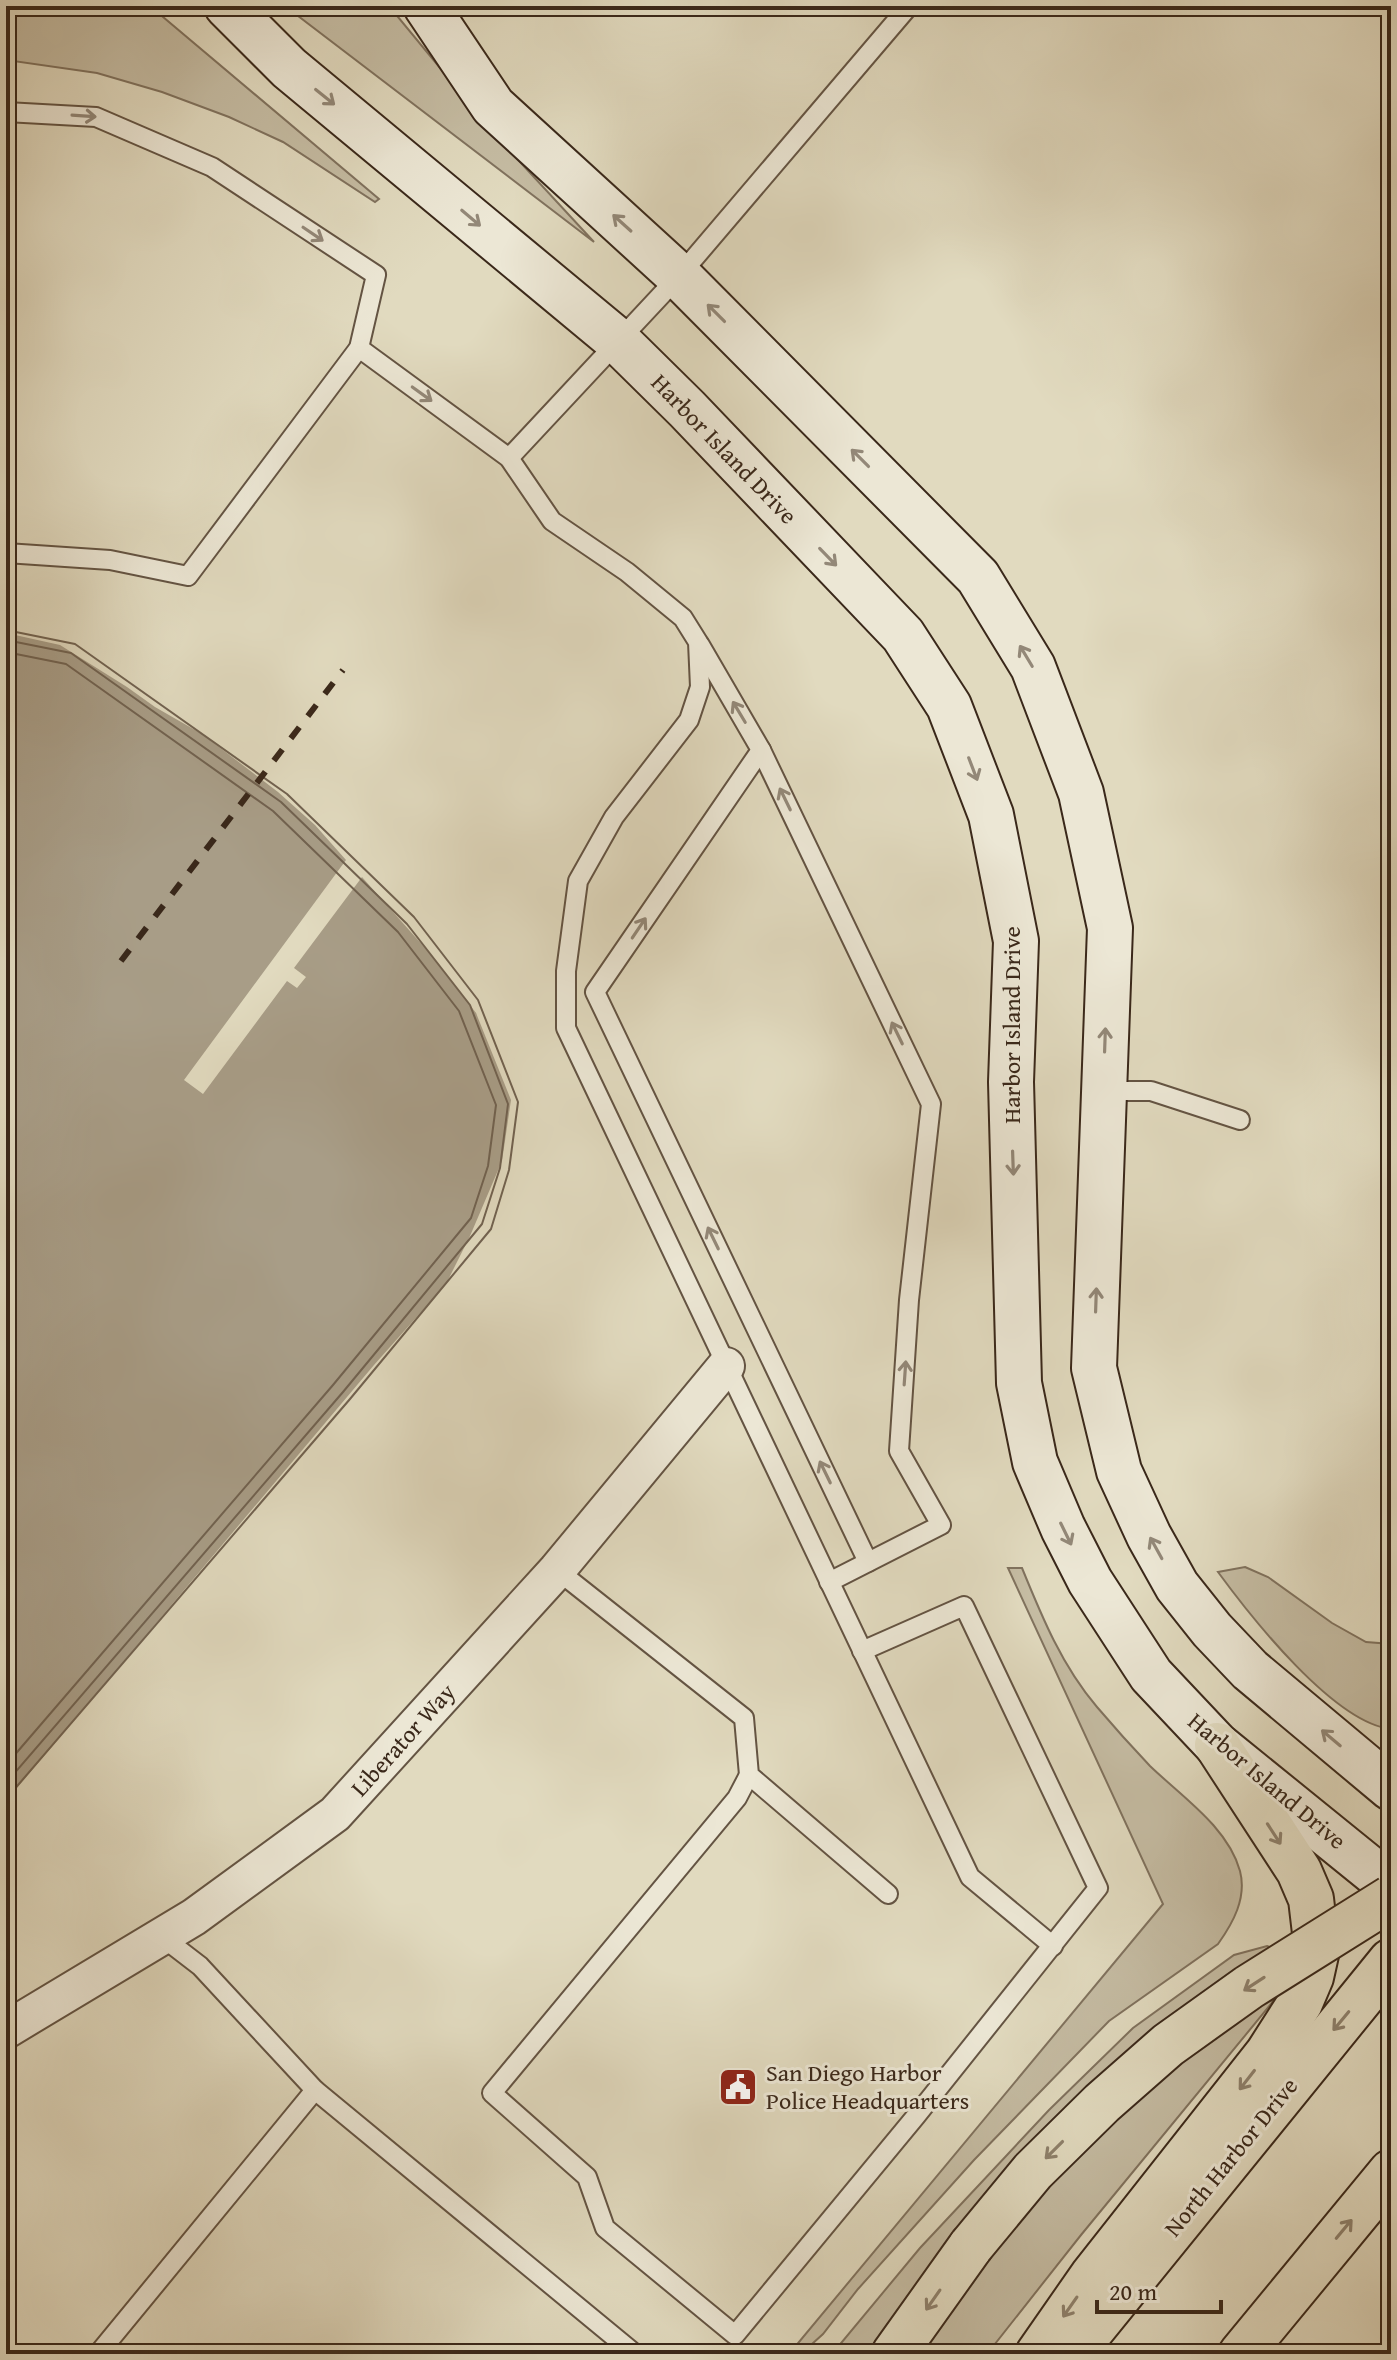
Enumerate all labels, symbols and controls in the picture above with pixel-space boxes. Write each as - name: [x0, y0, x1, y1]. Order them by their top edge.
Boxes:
- one-way arrow: [314, 88, 334, 106]
- one-way arrow: [70, 109, 97, 124]
- one-way arrow: [460, 209, 481, 227]
- one-way arrow: [612, 215, 632, 233]
- one-way arrow: [302, 225, 324, 242]
- one-way arrow: [706, 303, 725, 323]
- street label: Harbor Island Drive: [643, 365, 806, 532]
- one-way arrow: [410, 385, 432, 402]
- one-way arrow: [851, 449, 870, 468]
- one-way arrow: [819, 547, 838, 567]
- one-way arrow: [1018, 645, 1034, 668]
- one-way arrow: [731, 701, 747, 724]
- one-way arrow: [967, 756, 981, 781]
- one-way arrow: [777, 787, 792, 811]
- one-way arrow: [631, 917, 647, 939]
- street label: Harbor Island Drive: [994, 926, 1029, 1124]
- one-way arrow: [889, 1022, 904, 1046]
- one-way arrow: [1098, 1027, 1113, 1054]
- one-way arrow: [1005, 1149, 1020, 1176]
- one-way arrow: [705, 1226, 720, 1250]
- one-way arrow: [1089, 1287, 1104, 1314]
- one-way arrow: [897, 1360, 912, 1387]
- one-way arrow: [817, 1461, 832, 1485]
- one-way arrow: [1059, 1521, 1074, 1545]
- one-way arrow: [1148, 1537, 1163, 1561]
- street label: Liberator Way: [342, 1675, 463, 1804]
- street label: Harbor Island Drive: [1180, 1704, 1354, 1857]
- one-way arrow: [1321, 1729, 1342, 1747]
- one-way arrow: [1266, 1823, 1283, 1845]
- one-way arrow: [1243, 1976, 1265, 1993]
- one-way arrow: [1332, 2010, 1350, 2031]
- place label: San Diego Harbor Police Headquarters: [766, 2055, 969, 2118]
- public building icon: San Diego Harbor Police Headquarters: [717, 2066, 759, 2108]
- one-way arrow: [1238, 2069, 1255, 2090]
- street label: North Harbor Drive: [1155, 2070, 1306, 2244]
- one-way arrow: [1045, 2140, 1064, 2159]
- one-way arrow: [1335, 2219, 1353, 2240]
- scale bar: [1097, 2264, 1221, 2314]
- text: 20 m: [1109, 2274, 1157, 2309]
- one-way arrow: [924, 2289, 941, 2310]
- one-way arrow: [1062, 2296, 1078, 2318]

